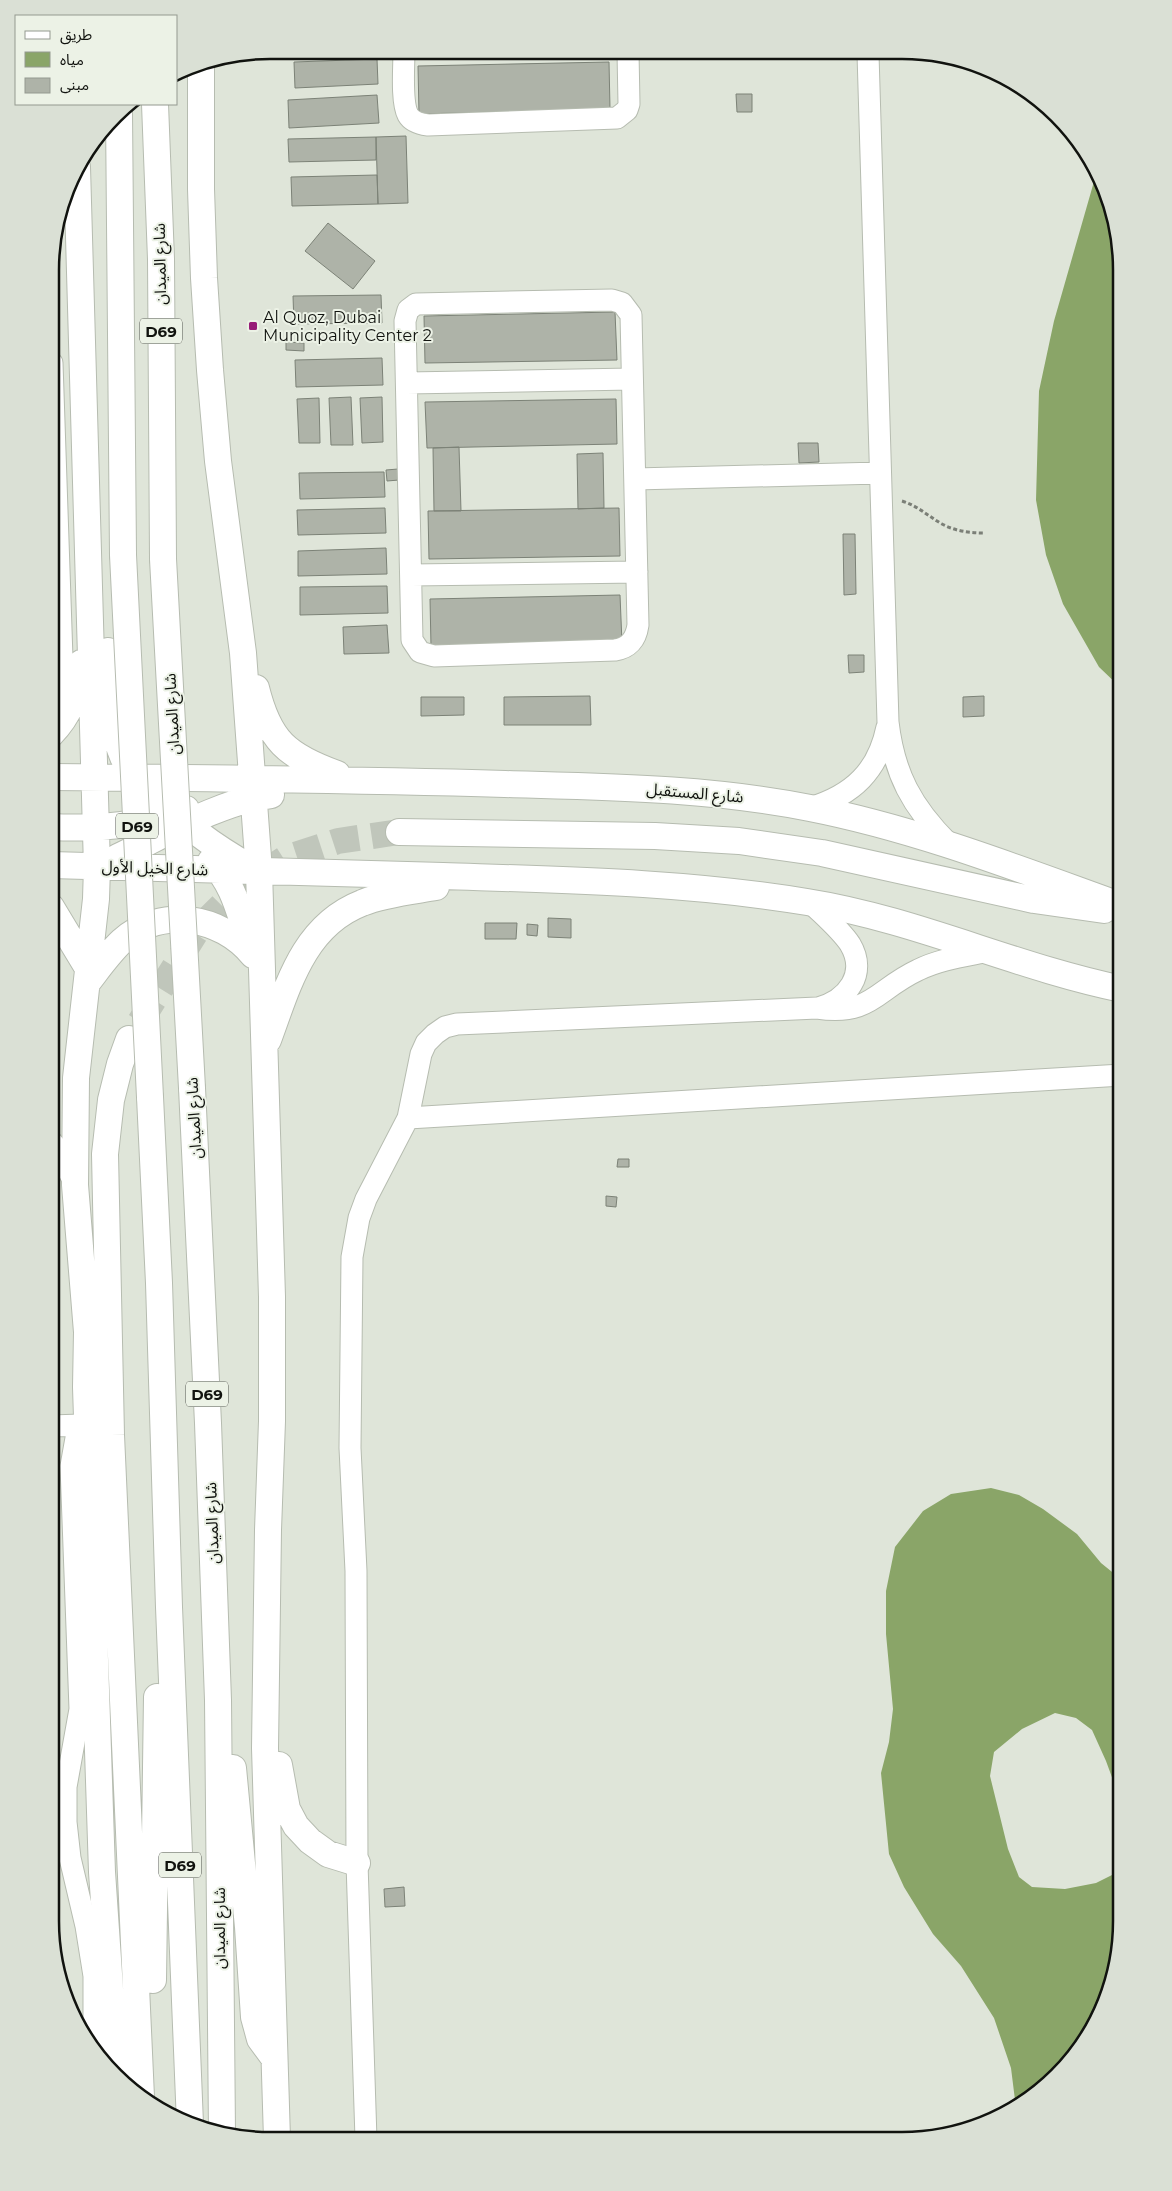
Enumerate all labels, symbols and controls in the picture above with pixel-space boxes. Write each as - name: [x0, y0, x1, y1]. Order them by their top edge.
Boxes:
- legend: [15, 15, 178, 105]
- text: طريق: [60, 25, 92, 45]
- text: مياه: [60, 50, 84, 69]
- text: مبنى: [60, 75, 89, 94]
- street label: شارع الميدان: [150, 223, 173, 305]
- place label: Al Quoz, Dubai Municipality Center 2: [263, 308, 432, 345]
- road number: D69: [140, 318, 182, 344]
- marker: Al Quoz, Dubai Municipality Center 2: [247, 320, 259, 332]
- street label: شارع الميدان: [160, 672, 187, 755]
- street label: شارع المستقبل: [645, 779, 744, 810]
- road number: D69: [116, 814, 158, 838]
- street label: شارع الخيل الأول: [101, 857, 209, 882]
- street label: شارع الميدان: [182, 1076, 209, 1159]
- road number: D69: [186, 1382, 228, 1406]
- street label: شارع الميدان: [201, 1482, 226, 1564]
- road number: D69: [159, 1852, 201, 1878]
- street label: شارع الميدان: [210, 1887, 232, 1969]

